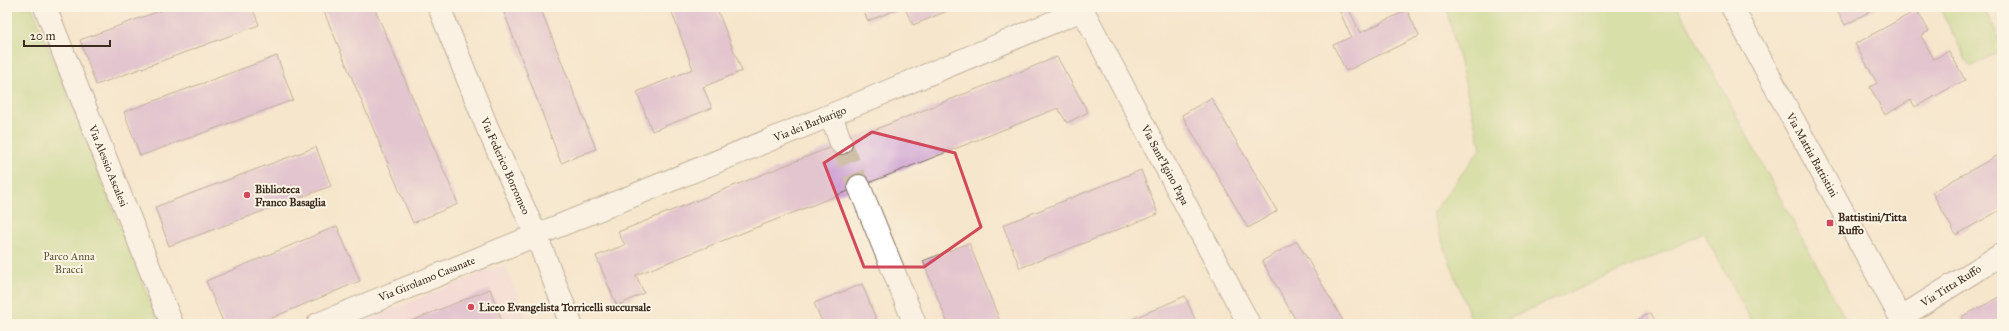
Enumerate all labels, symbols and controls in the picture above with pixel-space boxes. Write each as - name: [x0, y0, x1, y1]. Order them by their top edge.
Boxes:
- scale bar: [24, 22, 110, 48]
- text: 20 m: [30, 29, 56, 43]
- street label: Via dei Barbarigo: [771, 103, 849, 145]
- street label: Via Mattia Battistini: [1783, 110, 1841, 199]
- street label: Via Federico Borromeo: [477, 114, 532, 217]
- street label: Via Alessio Ascalesi: [85, 122, 130, 209]
- street label: Via Sant'Igino Papa: [1138, 122, 1192, 208]
- place label: Biblioteca Franco Basaglia: [255, 183, 326, 209]
- marker: Biblioteca Franco Basaglia: [242, 190, 252, 200]
- place label: Battistini/Titta Ruffo: [1838, 211, 1907, 237]
- marker: Battistini/Titta Ruffo: [1825, 218, 1835, 228]
- park label: Parco Anna Bracci: [43, 250, 95, 276]
- street label: Via Girolamo Casanate: [376, 254, 478, 305]
- street label: Via Titta Ruffo: [1918, 262, 1984, 310]
- place label: Liceo Evangelista Torricelli succursale: [479, 301, 651, 314]
- marker: Liceo Evangelista Torricelli succursale: [466, 302, 476, 312]

